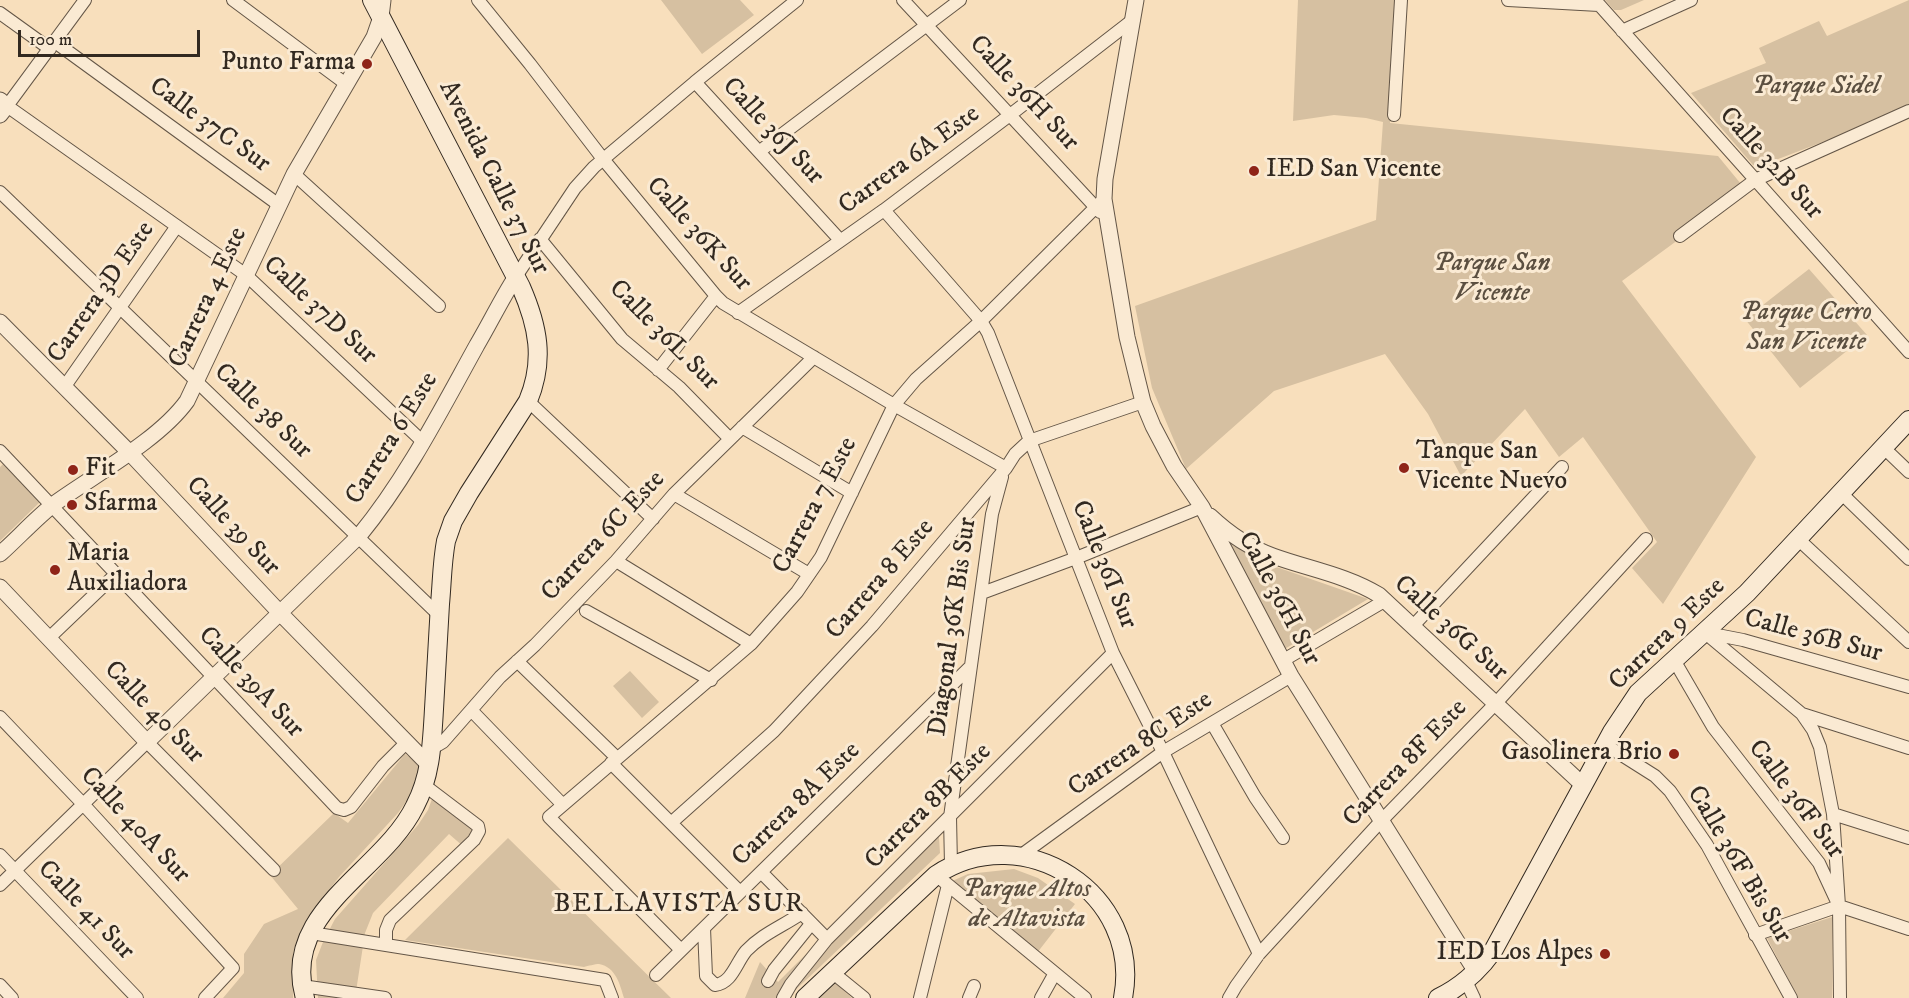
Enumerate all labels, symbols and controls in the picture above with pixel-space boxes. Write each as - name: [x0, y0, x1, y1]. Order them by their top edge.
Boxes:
- scale bar: [21, 18, 202, 56]
- text: 100 m: [29, 29, 72, 51]
- street label: Calle 36H Sur: [962, 30, 1084, 158]
- place label: Punto Farma: [221, 48, 355, 80]
- marker: Punto Farma: [360, 57, 374, 71]
- street label: Calle 37C Sur: [142, 72, 276, 180]
- street label: Calle 36J Sur: [714, 72, 830, 192]
- park label: Parque Sidel: [1752, 72, 1880, 104]
- street label: Avenida Calle 37 Sur: [431, 76, 555, 280]
- street label: Carrera 6A Este: [833, 99, 987, 223]
- street label: Calle 32B Sur: [1711, 101, 1829, 227]
- place label: IED San Vicente: [1266, 155, 1441, 187]
- marker: IED San Vicente: [1247, 164, 1261, 178]
- street label: Calle 36K Sur: [639, 171, 757, 299]
- street label: Carrera 3D Este: [42, 216, 162, 370]
- street label: Carrera 4 Este: [163, 223, 255, 373]
- park label: Parque San Vicente: [1433, 249, 1551, 310]
- street label: Calle 37D Sur: [256, 250, 382, 372]
- street label: Calle 36L Sur: [601, 274, 725, 398]
- park label: Parque Cerro San Vicente: [1740, 298, 1872, 360]
- street label: Calle 38 Sur: [206, 358, 318, 466]
- street label: Carrera 6 Este: [340, 367, 446, 511]
- street label: Carrera 7 Este: [767, 432, 865, 580]
- place label: Tanque San Vicente Nuevo: [1416, 437, 1567, 498]
- place label: Fit: [85, 454, 116, 486]
- marker: Tanque San Vicente Nuevo: [1397, 461, 1411, 475]
- marker: Fit: [66, 463, 80, 477]
- street label: Carrera 6C Este: [536, 465, 672, 609]
- street label: Calle 39 Sur: [178, 471, 286, 583]
- place label: Sfarma: [84, 489, 157, 521]
- street label: Calle 36I Sur: [1063, 496, 1143, 634]
- marker: Sfarma: [65, 498, 79, 512]
- street label: Carrera 8 Este: [820, 513, 942, 647]
- street label: Diagonal 36K Bis Sur: [923, 516, 985, 738]
- street label: Calle 36H Sur: [1230, 527, 1326, 671]
- place label: Maria Auxiliadora: [67, 539, 187, 600]
- marker: Maria Auxiliadora: [48, 563, 62, 577]
- street label: Calle 36G Sur: [1386, 570, 1514, 688]
- street label: Carrera 9 Este: [1603, 572, 1733, 698]
- street label: Calle 36B Sur: [1741, 604, 1885, 670]
- street label: Calle 39A Sur: [191, 621, 309, 745]
- street label: Calle 40 Sur: [96, 655, 210, 771]
- street label: Carrera 8C Este: [1063, 685, 1219, 805]
- street label: Carrera 8F Este: [1337, 694, 1475, 834]
- street label: Calle 36F Sur: [1740, 734, 1850, 866]
- street label: Carrera 8A Este: [726, 736, 868, 874]
- street label: Carrera 8B Este: [859, 737, 999, 877]
- place label: Gasolinera Brio: [1501, 738, 1662, 770]
- marker: Gasolinera Brio: [1667, 747, 1681, 761]
- street label: Calle 40A Sur: [72, 762, 196, 890]
- street label: Calle 36F Bis Sur: [1679, 781, 1797, 949]
- street label: Calle 41 Sur: [30, 855, 140, 967]
- park label: Parque Altos de Altavista: [963, 875, 1091, 936]
- district label: BELLAVISTA SUR: [553, 889, 805, 921]
- place label: IED Los Alpes: [1436, 938, 1593, 970]
- marker: IED Los Alpes: [1598, 947, 1612, 961]

